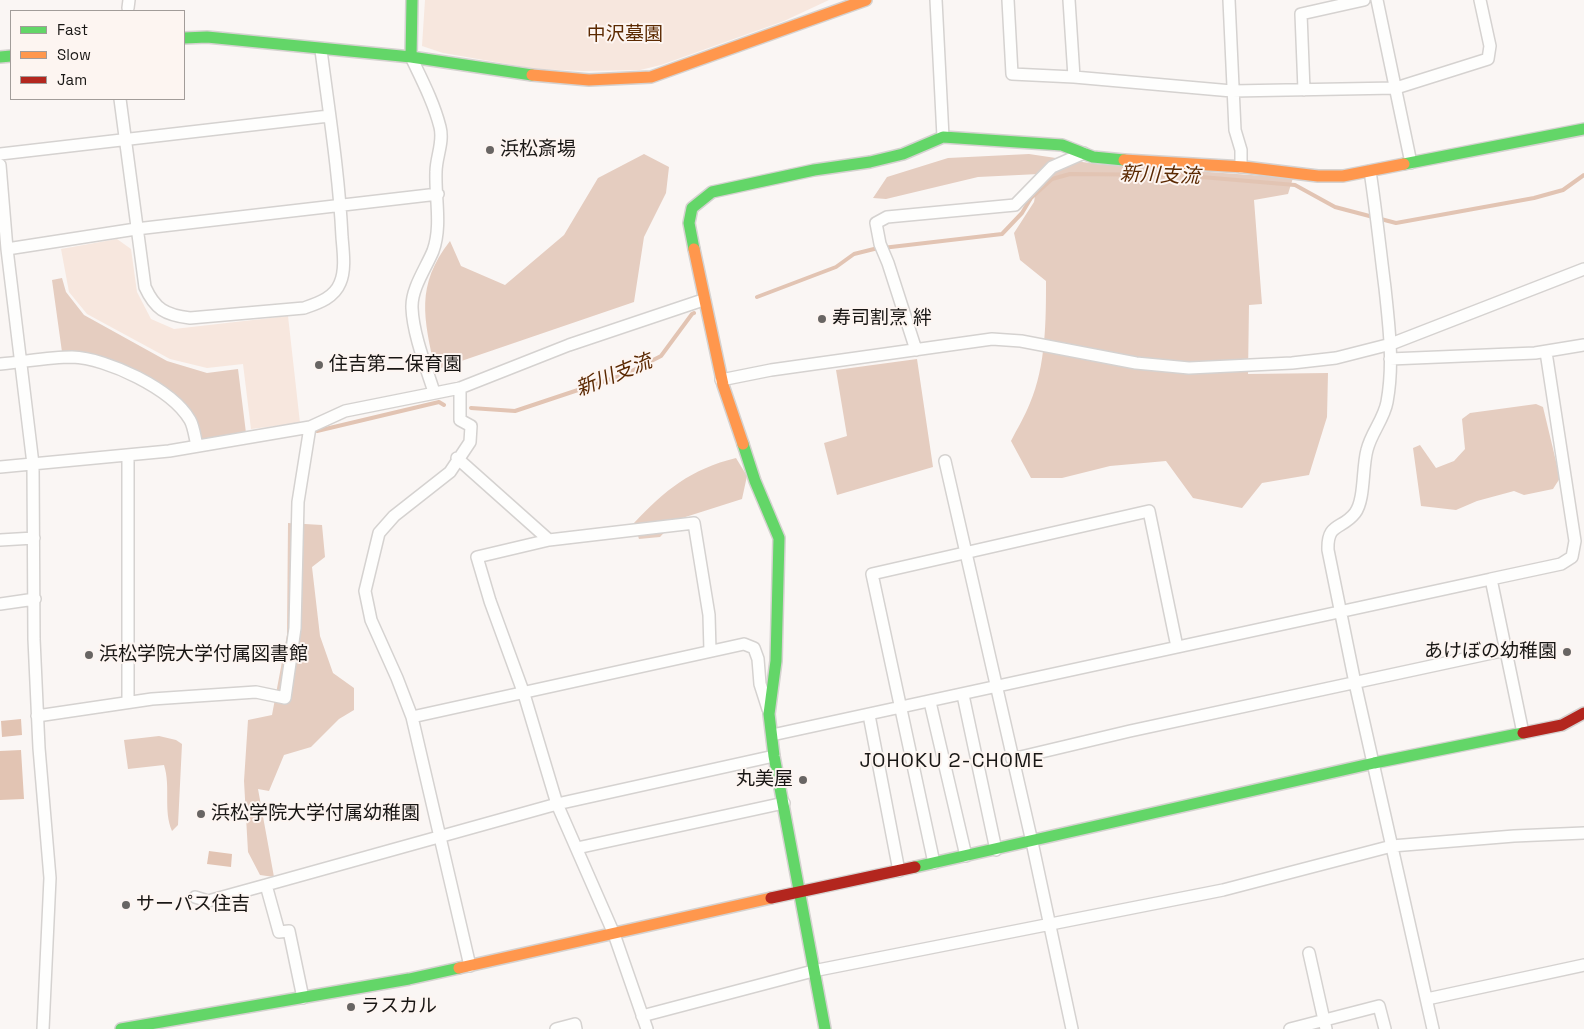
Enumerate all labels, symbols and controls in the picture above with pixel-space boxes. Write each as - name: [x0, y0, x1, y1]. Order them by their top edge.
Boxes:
- legend: [10, 10, 185, 100]
- text: Fast: [57, 20, 88, 39]
- park label: 中沢墓園: [587, 24, 663, 46]
- text: Slow: [57, 45, 91, 64]
- text: Jam: [57, 70, 87, 89]
- place label: 浜松斎場: [500, 139, 576, 161]
- marker: 浜松斎場: [484, 144, 496, 156]
- water label: 新川支流: [1120, 163, 1200, 189]
- place label: 寿司割烹 絆: [832, 308, 932, 330]
- marker: 寿司割烹 絆: [816, 313, 828, 325]
- water label: 新川支流: [572, 350, 656, 402]
- place label: 住吉第二保育園: [329, 354, 462, 376]
- marker: 住吉第二保育園: [313, 359, 325, 371]
- place label: あけぼの幼稚園: [1424, 641, 1557, 663]
- place label: 浜松学院大学付属図書館: [99, 644, 308, 666]
- marker: あけぼの幼稚園: [1561, 646, 1573, 658]
- marker: 浜松学院大学付属図書館: [83, 649, 95, 661]
- district label: JOHOKU 2-CHOME: [858, 750, 1046, 774]
- place label: 丸美屋: [736, 769, 793, 791]
- marker: 丸美屋: [797, 774, 809, 786]
- place label: 浜松学院大学付属幼稚園: [211, 803, 420, 825]
- marker: 浜松学院大学付属幼稚園: [195, 808, 207, 820]
- place label: サーパス住吉: [136, 894, 250, 916]
- marker: サーパス住吉: [120, 899, 132, 911]
- place label: ラスカル: [361, 996, 437, 1018]
- marker: ラスカル: [345, 1001, 357, 1013]

